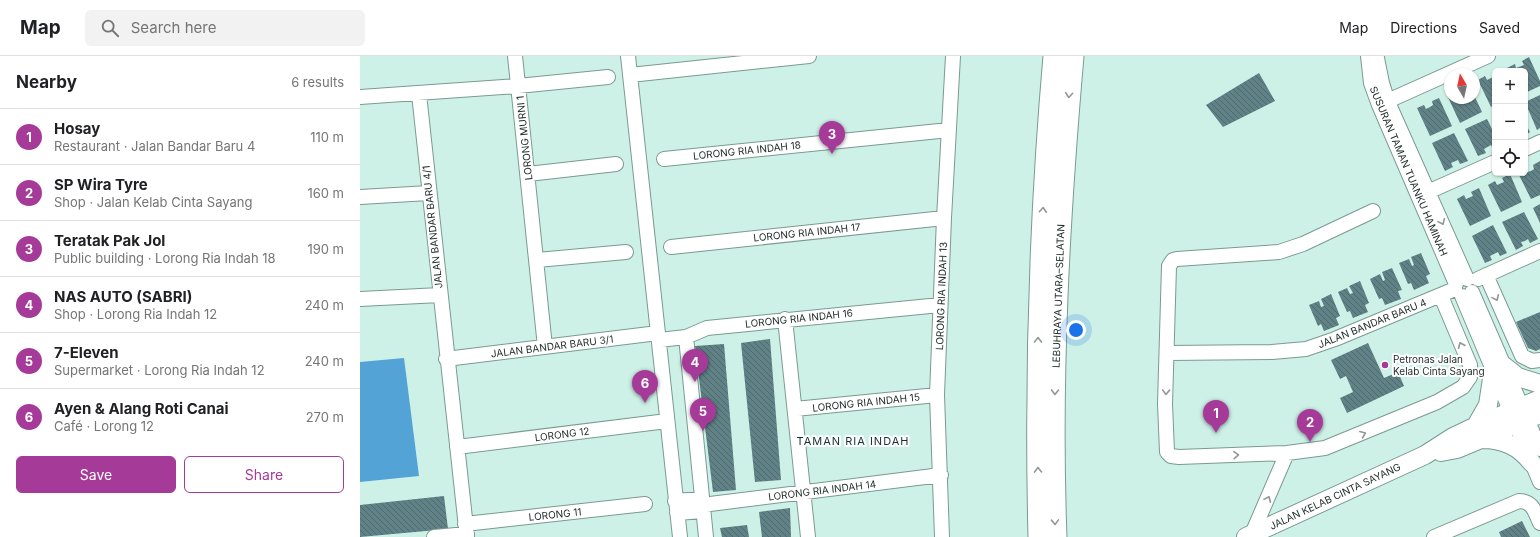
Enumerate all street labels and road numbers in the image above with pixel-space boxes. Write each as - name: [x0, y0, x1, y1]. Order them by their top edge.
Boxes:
- street label: SUSURAN TAMAN TUANKU HAMINAH: [1368, 84, 1450, 258]
- street label: LORONG MURNI 1: [514, 95, 534, 181]
- street label: LORONG RIA INDAH 18: [693, 138, 801, 162]
- street label: JALAN BANDAR BARU 4/1: [420, 165, 444, 289]
- street label: LORONG RIA INDAH 17: [753, 220, 862, 244]
- street label: LEBUHRAYA UTARA–SELATAN: [1049, 224, 1067, 368]
- street label: LORONG RIA INDAH 13: [933, 242, 949, 350]
- street label: JALAN BANDAR BARU 4: [1316, 296, 1428, 350]
- street label: LORONG RIA INDAH 16: [745, 306, 853, 330]
- street label: JALAN BANDAR BARU 3/1: [490, 333, 614, 359]
- street label: LORONG RIA INDAH 15: [812, 390, 920, 414]
- street label: LORONG 12: [534, 425, 590, 443]
- street label: JALAN KELAB CINTA SAYANG: [1268, 460, 1402, 532]
- street label: LORONG RIA INDAH 14: [767, 477, 877, 503]
- street label: LORONG 11: [528, 505, 582, 523]

